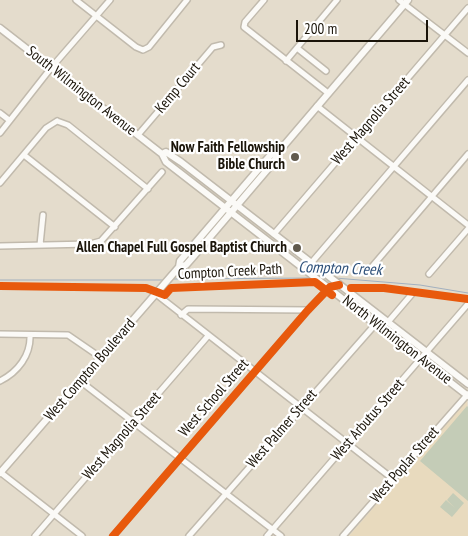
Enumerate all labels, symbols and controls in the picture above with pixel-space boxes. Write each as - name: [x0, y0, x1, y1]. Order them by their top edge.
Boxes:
- scale bar: [298, 10, 430, 42]
- text: 200 m: [304, 19, 337, 38]
- street label: South Wilmington Avenue: [22, 43, 140, 139]
- street label: Kemp Court: [152, 59, 204, 117]
- street label: West Magnolia Street: [328, 74, 414, 168]
- place label: Now Faith Fellowship Bible Church: [171, 139, 285, 174]
- marker: Now Faith Fellowship Bible Church: [289, 151, 301, 163]
- place label: Allen Chapel Full Gospel Baptist Church: [76, 239, 287, 257]
- marker: Allen Chapel Full Gospel Baptist Church: [291, 242, 303, 254]
- water label: Compton Creek: [298, 258, 382, 280]
- street label: Compton Creek Path: [177, 260, 283, 284]
- street label: North Wilmington Avenue: [339, 292, 455, 388]
- street label: West Compton Boulevard: [41, 315, 139, 425]
- street label: West School Street: [175, 355, 253, 441]
- street label: West Arbutus Street: [328, 376, 408, 464]
- street label: West Palmer Street: [243, 386, 321, 472]
- street label: West Magnolia Street: [79, 389, 165, 483]
- street label: West Poplar Street: [367, 423, 443, 507]

